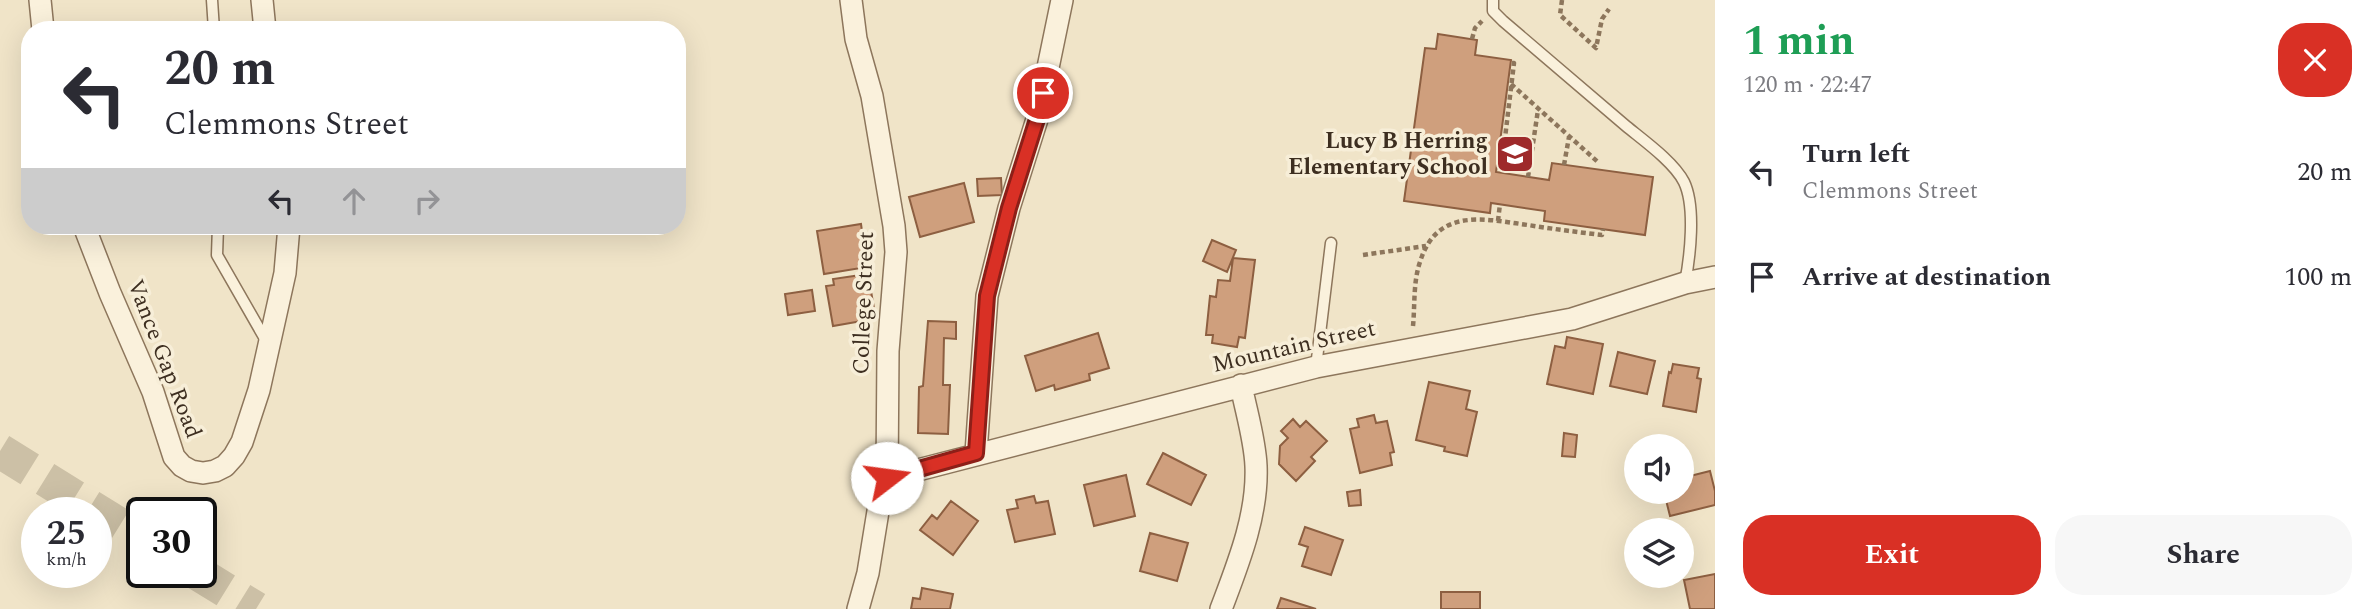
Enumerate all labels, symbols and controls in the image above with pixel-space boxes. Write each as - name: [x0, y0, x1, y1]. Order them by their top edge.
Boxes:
- text: 1 min: [1743, 10, 1855, 73]
- button: close: [2278, 23, 2352, 97]
- text: 20 m: [164, 32, 275, 107]
- icon: left: [49, 49, 140, 140]
- pin: [1013, 63, 1073, 123]
- text: 120 m · 22:47: [1743, 68, 1872, 103]
- icon: arrive: [1024, 74, 1062, 112]
- text: Clemmons Street: [164, 100, 409, 149]
- place label: Lucy B Herring Elementary School: [1288, 124, 1488, 185]
- school or university icon: Lucy B Herring Elementary School: [1494, 133, 1536, 175]
- text: Turn left: [1802, 134, 1910, 174]
- text: 20 m: [2297, 152, 2352, 192]
- icon: left: [1743, 153, 1781, 191]
- text: Clemmons Street: [1802, 174, 1978, 209]
- icon: left: [262, 182, 300, 220]
- icon: ahead: [335, 182, 373, 220]
- icon: right: [408, 182, 446, 220]
- street label: College Street: [844, 231, 884, 375]
- text: Arrive at destination: [1802, 257, 2051, 297]
- text: 100 m: [2284, 257, 2352, 297]
- icon: arrive: [1743, 258, 1781, 296]
- street label: Vance Gap Road: [118, 274, 210, 444]
- street label: Mountain Street: [1209, 311, 1379, 383]
- map controls: [1624, 434, 1694, 588]
- button: sound: [1624, 434, 1694, 504]
- position arrow: [850, 441, 924, 515]
- speed limit sign: 30: [126, 497, 217, 588]
- text: 25: [47, 507, 86, 560]
- button: Exit: [1743, 515, 2041, 595]
- button: Share: [2055, 515, 2352, 595]
- button: layers: [1624, 518, 1694, 588]
- text: km/h: [46, 546, 87, 573]

